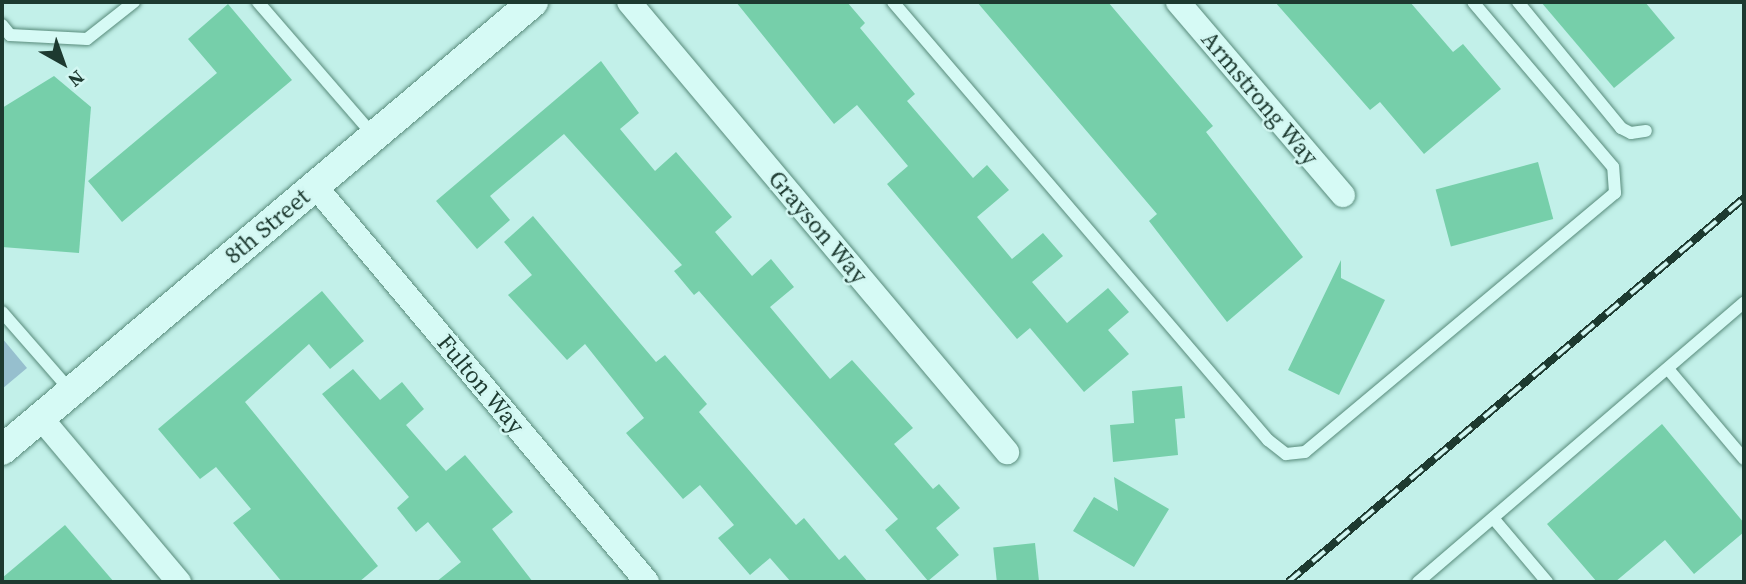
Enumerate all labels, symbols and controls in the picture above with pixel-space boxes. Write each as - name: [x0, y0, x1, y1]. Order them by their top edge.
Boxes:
- street label: Armstrong Way: [1195, 25, 1325, 171]
- north arrow: [28, 28, 98, 98]
- text: N: [63, 65, 90, 93]
- street label: Grayson Way: [762, 164, 874, 290]
- street label: 8th Street: [219, 182, 315, 270]
- street label: Fulton Way: [431, 328, 531, 440]

